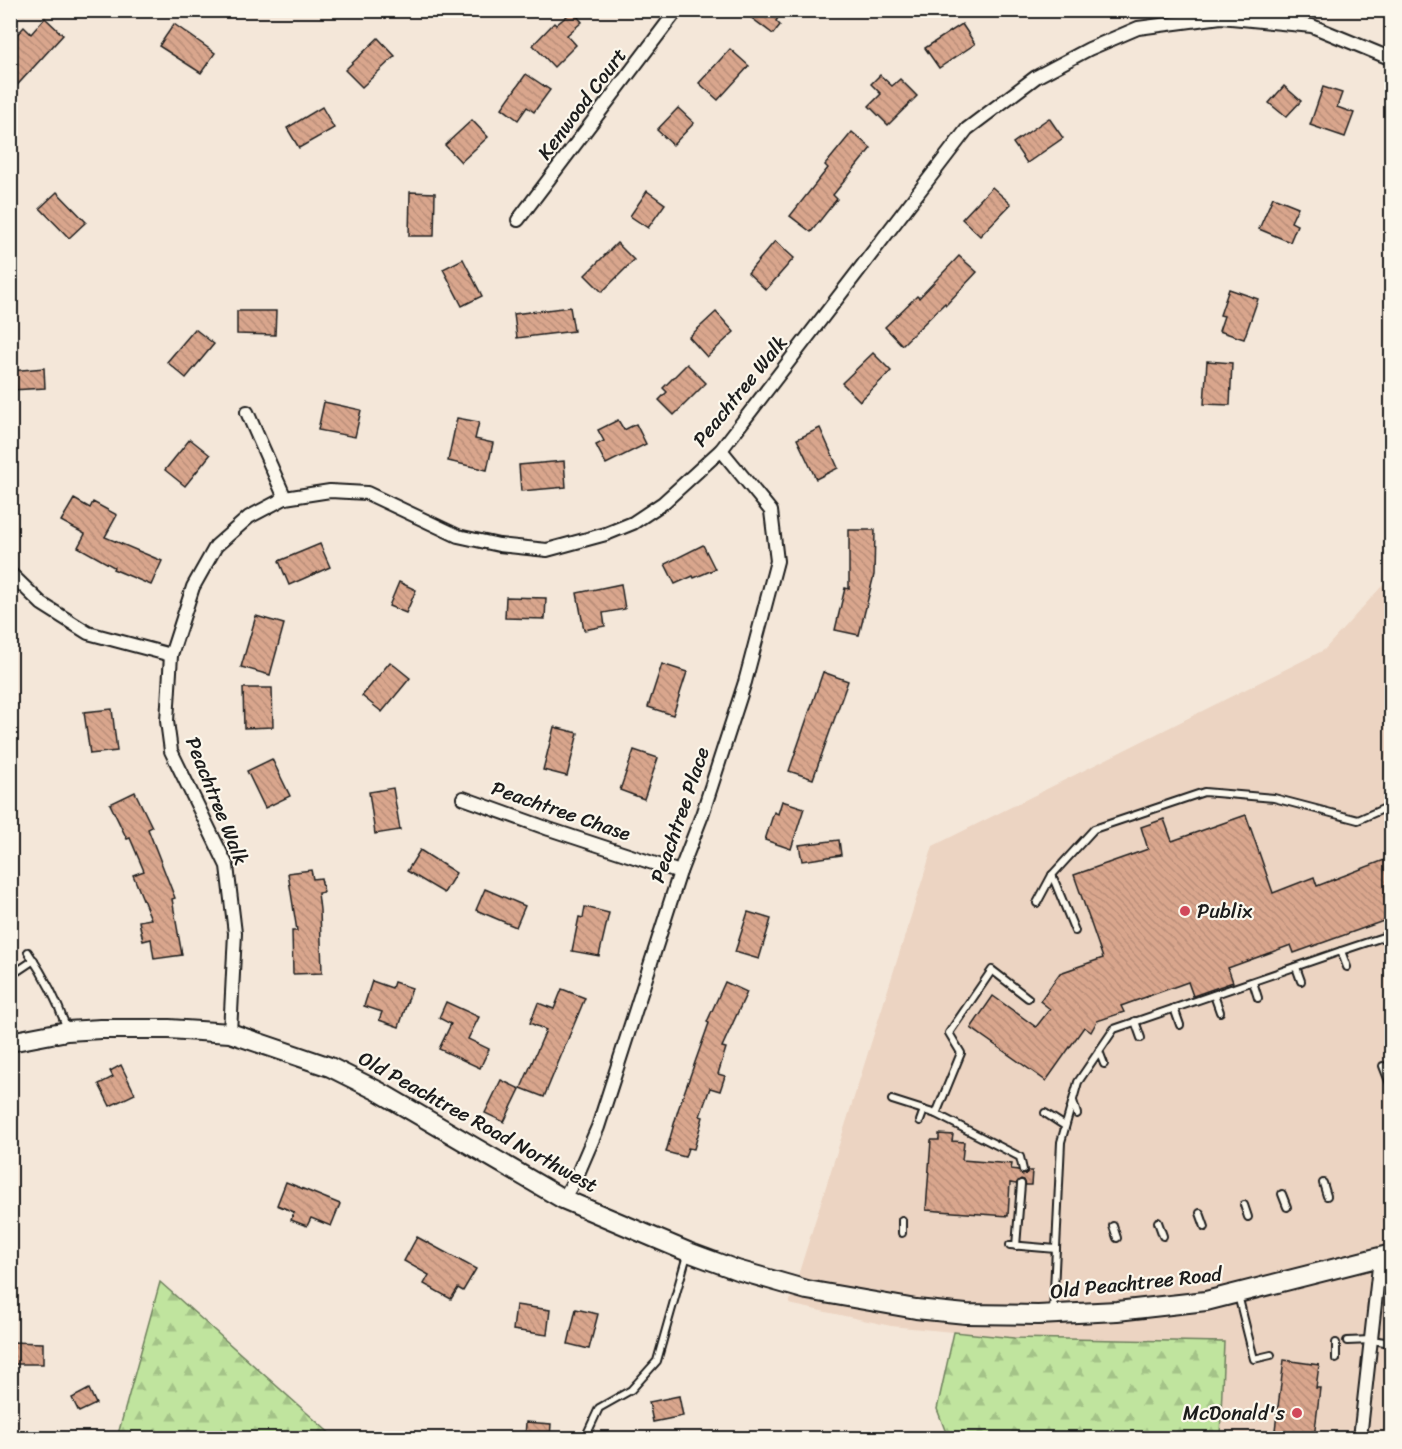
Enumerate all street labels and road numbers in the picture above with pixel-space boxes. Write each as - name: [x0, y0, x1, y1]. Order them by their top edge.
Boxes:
- street label: Kenwood Court: [528, 40, 636, 168]
- street label: Peachtree Walk: [684, 327, 796, 455]
- street label: Peachtree Walk: [175, 731, 259, 871]
- street label: Peachtree Place: [640, 742, 720, 888]
- street label: Peachtree Chase: [487, 771, 636, 851]
- street label: Old Peachtree Road Northwest: [352, 1041, 605, 1203]
- street label: Old Peachtree Road: [1049, 1256, 1225, 1309]

